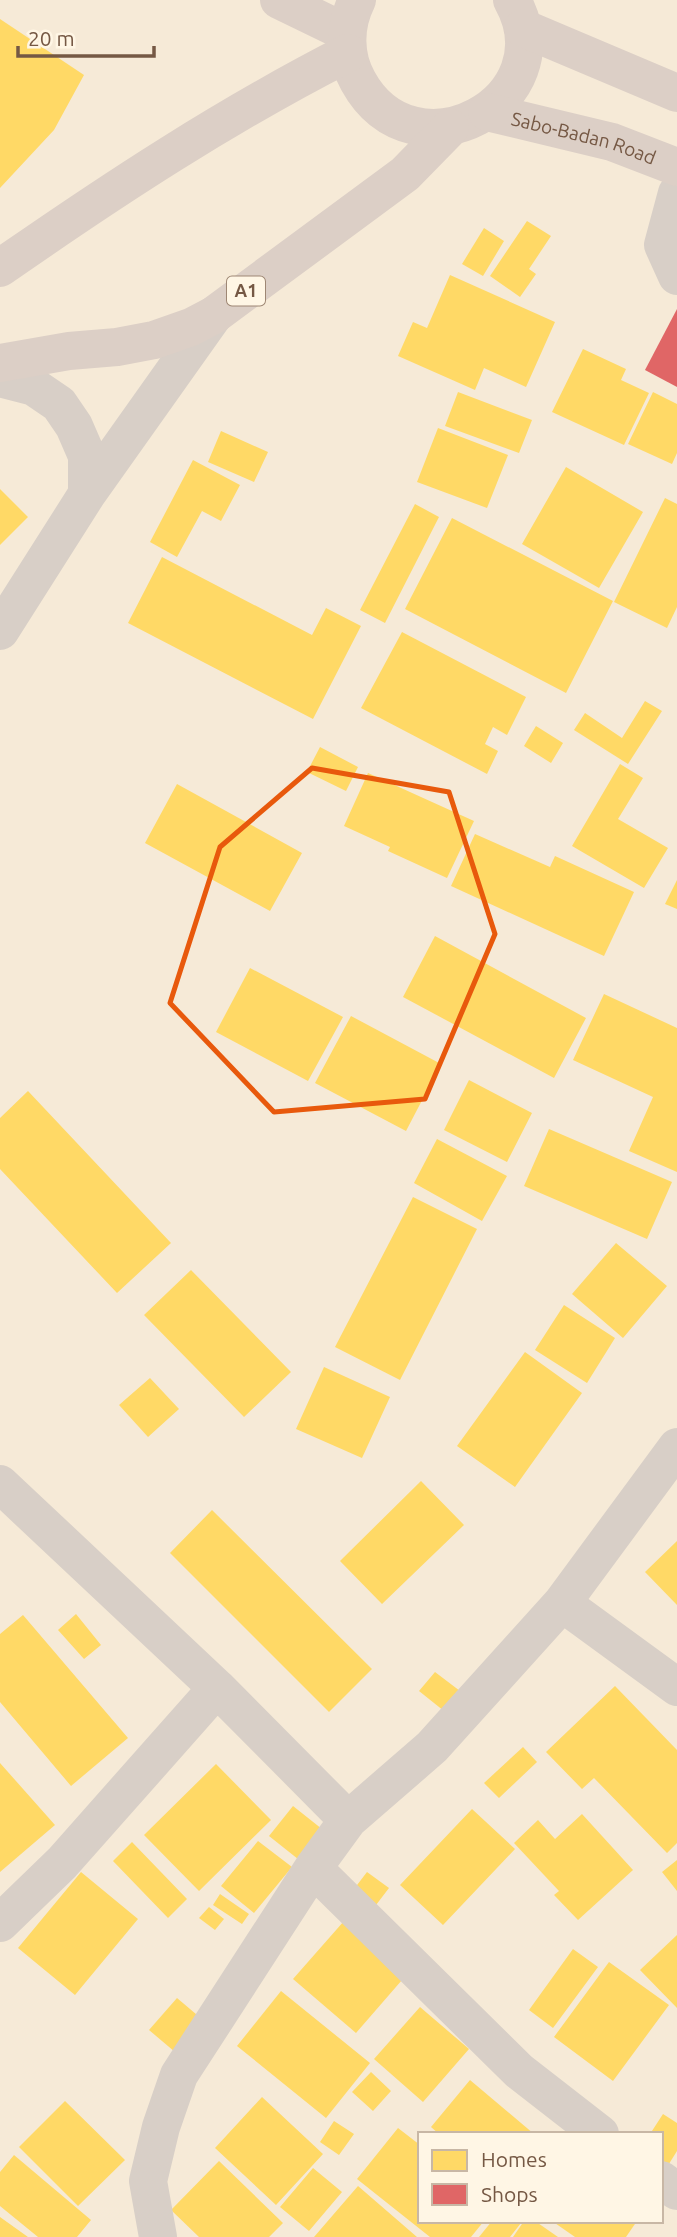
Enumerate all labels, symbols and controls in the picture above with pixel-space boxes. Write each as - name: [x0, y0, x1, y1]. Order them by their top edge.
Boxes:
- scale bar: [18, 14, 154, 58]
- text: 20 m: [28, 26, 75, 50]
- street label: Sabo-Badan Road: [509, 107, 659, 169]
- road number: A1: [227, 276, 265, 306]
- legend: [418, 2132, 663, 2223]
- text: Homes: [481, 2147, 547, 2171]
- text: Shops: [481, 2182, 538, 2206]

